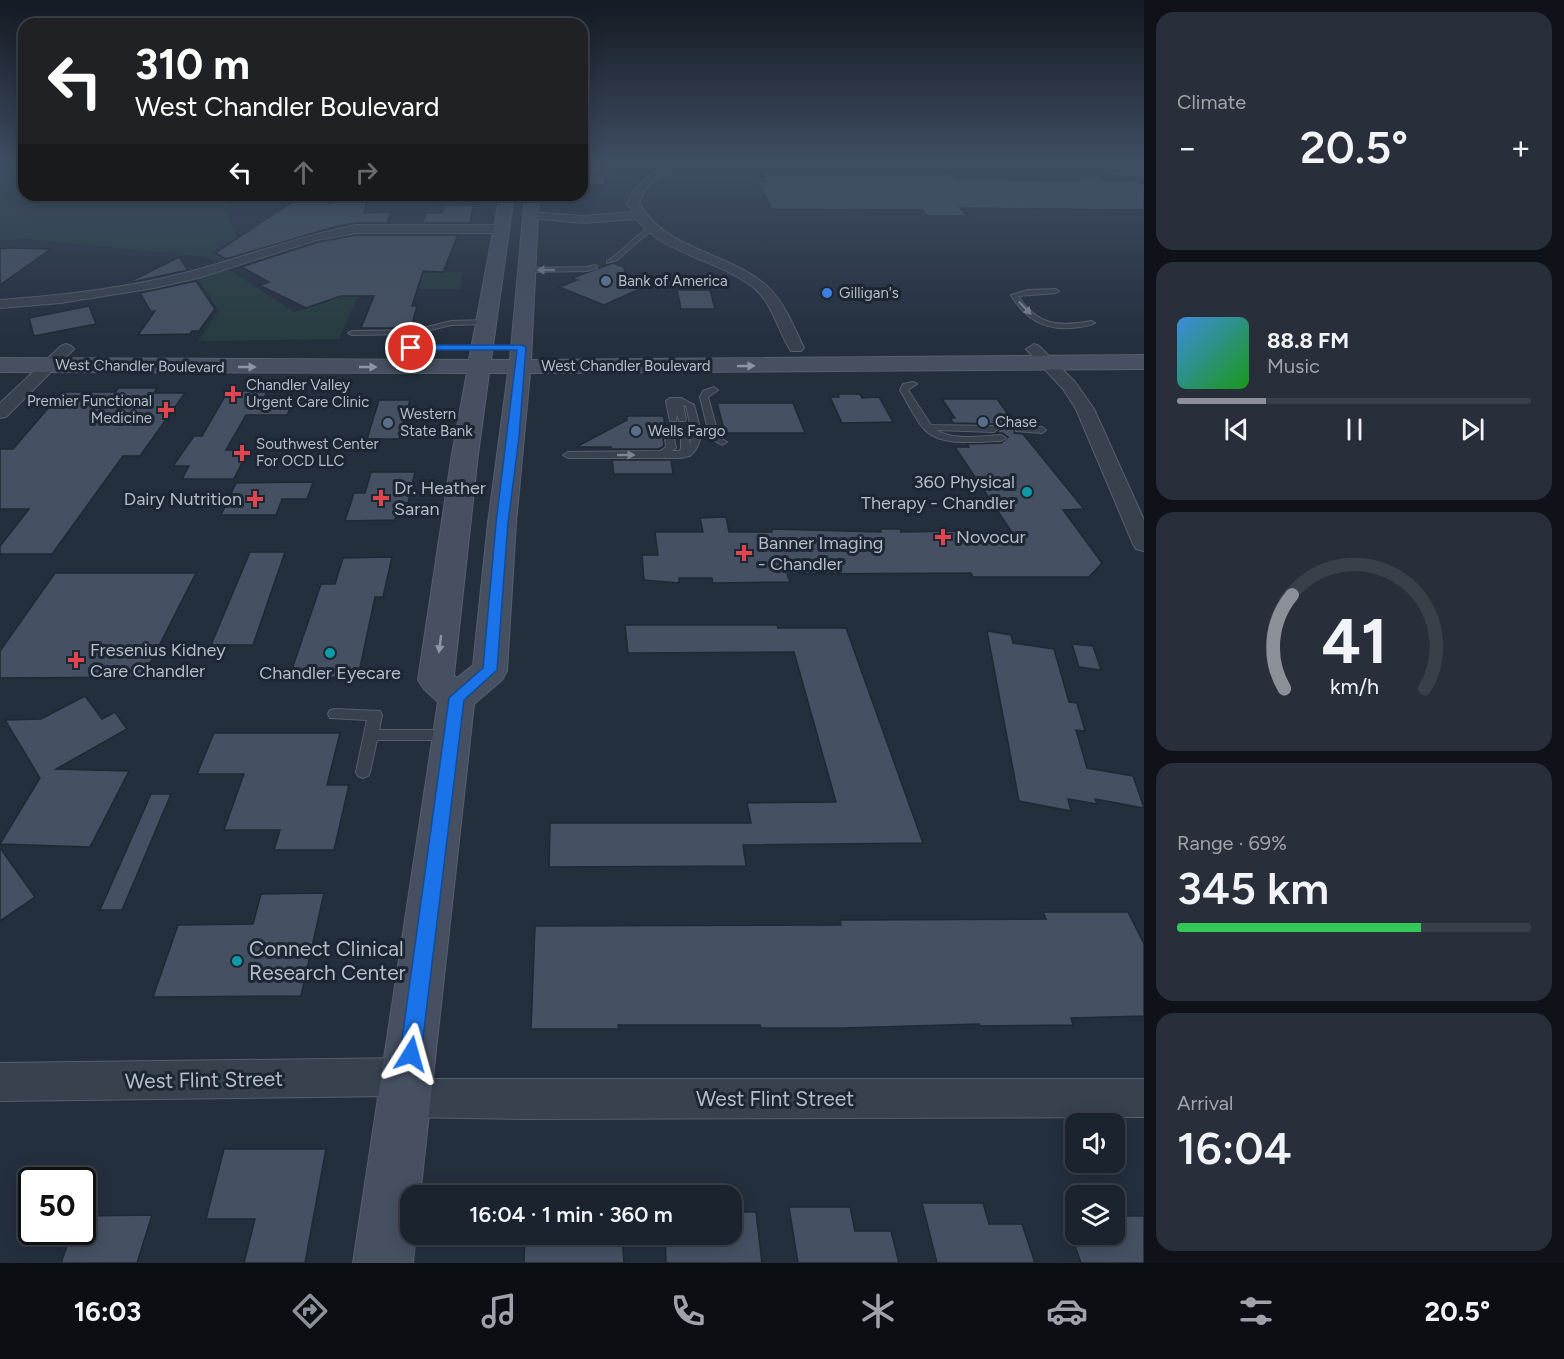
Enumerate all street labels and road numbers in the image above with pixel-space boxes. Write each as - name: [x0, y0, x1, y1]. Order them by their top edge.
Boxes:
- street label: West Chandler Boulevard: [55, 356, 225, 376]
- street label: West Chandler Boulevard: [541, 357, 711, 375]
- street label: West Flint Street: [125, 1066, 283, 1093]
- street label: West Flint Street: [696, 1086, 854, 1111]

